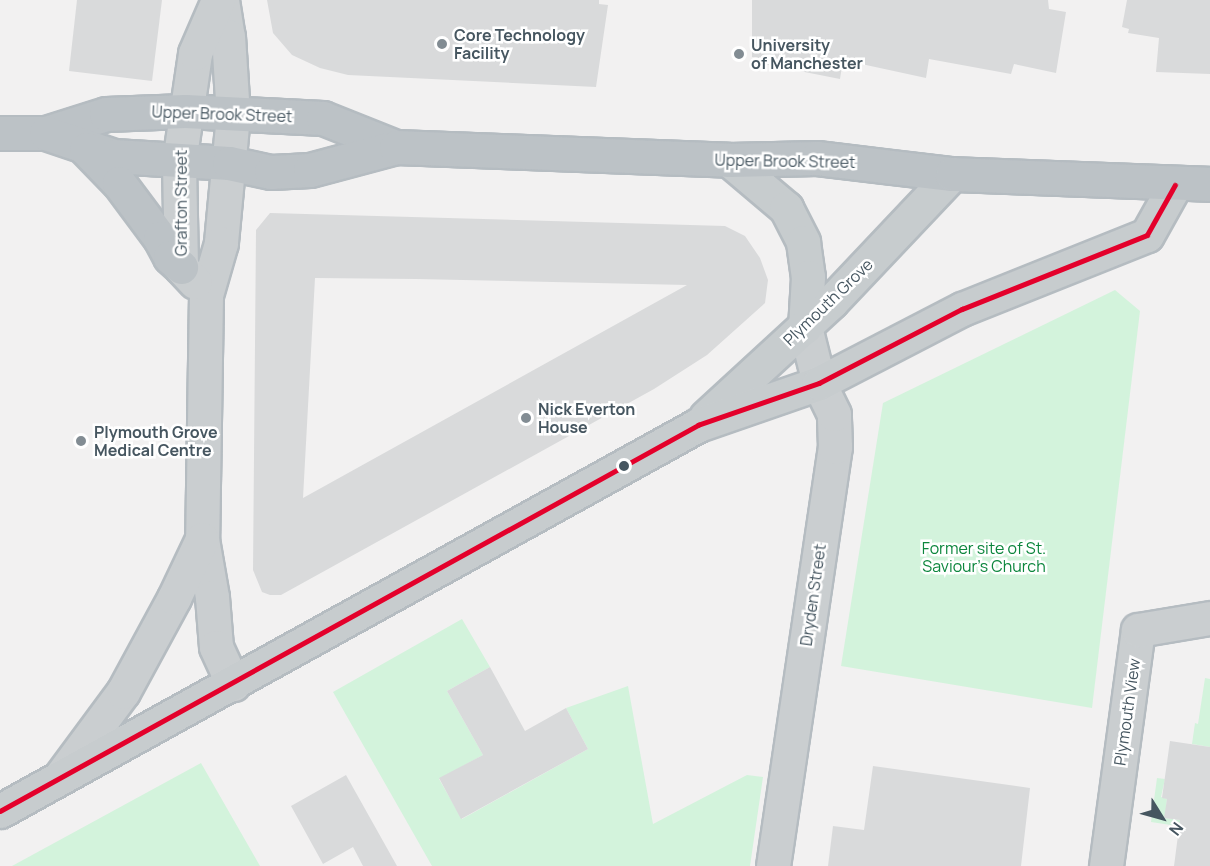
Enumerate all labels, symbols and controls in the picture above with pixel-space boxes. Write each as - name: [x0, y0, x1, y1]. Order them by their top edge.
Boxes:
- place label: Core Technology Facility: [454, 25, 585, 63]
- place label: University of Manchester: [751, 35, 863, 73]
- marker: Core Technology Facility: [435, 37, 449, 51]
- marker: University of Manchester: [732, 47, 746, 61]
- street label: Upper Brook Street: [151, 102, 293, 126]
- street label: Grafton Street: [171, 150, 191, 256]
- street label: Upper Brook Street: [714, 150, 856, 172]
- street label: Plymouth Grove: [779, 255, 877, 349]
- place label: Nick Everton House: [538, 399, 635, 437]
- marker: Nick Everton House: [519, 411, 533, 425]
- place label: Plymouth Grove Medical Centre: [94, 422, 218, 460]
- marker: Plymouth Grove Medical Centre: [72, 432, 90, 450]
- unlabelled marker: [618, 460, 630, 472]
- park label: Former site of St. Saviour's Church: [922, 538, 1046, 576]
- street label: Dryden Street: [796, 543, 830, 647]
- street label: Plymouth View: [1110, 657, 1144, 767]
- north arrow: [1132, 788, 1192, 848]
- text: N: [1164, 818, 1189, 840]

